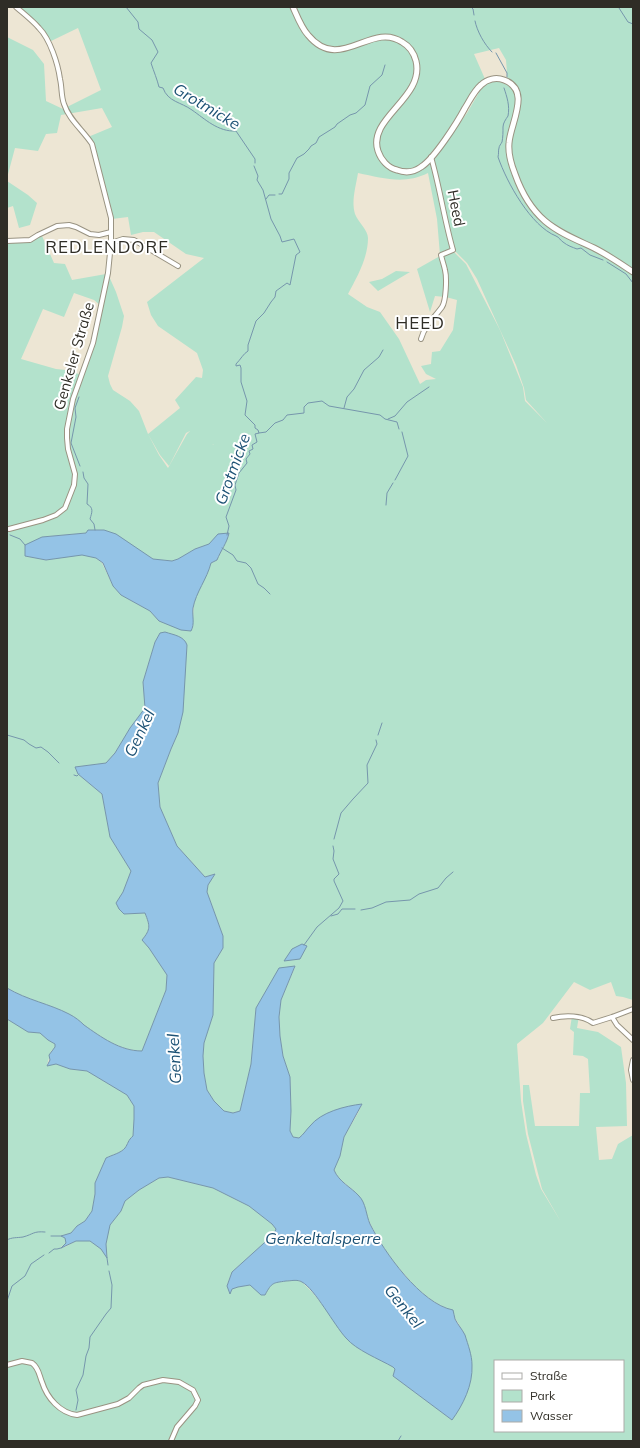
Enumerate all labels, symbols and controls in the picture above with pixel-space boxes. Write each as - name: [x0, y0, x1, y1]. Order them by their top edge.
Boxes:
- water label: Grotmicke: [170, 78, 244, 134]
- street label: Heed: [444, 188, 469, 228]
- district label: REDLENDORF: [45, 236, 169, 257]
- street label: Genkeler Straße: [49, 300, 98, 412]
- district label: HEED: [395, 312, 445, 333]
- water label: Grotmicke: [210, 430, 254, 507]
- water label: Genkel: [119, 706, 159, 760]
- water label: Genkel: [163, 1033, 185, 1085]
- water label: Genkeltalsperre: [265, 1228, 381, 1248]
- water label: Genkel: [380, 1280, 428, 1332]
- legend: [494, 1360, 624, 1432]
- text: Straße: [530, 1368, 567, 1383]
- text: Park: [530, 1388, 556, 1403]
- text: Wasser: [530, 1408, 573, 1423]

